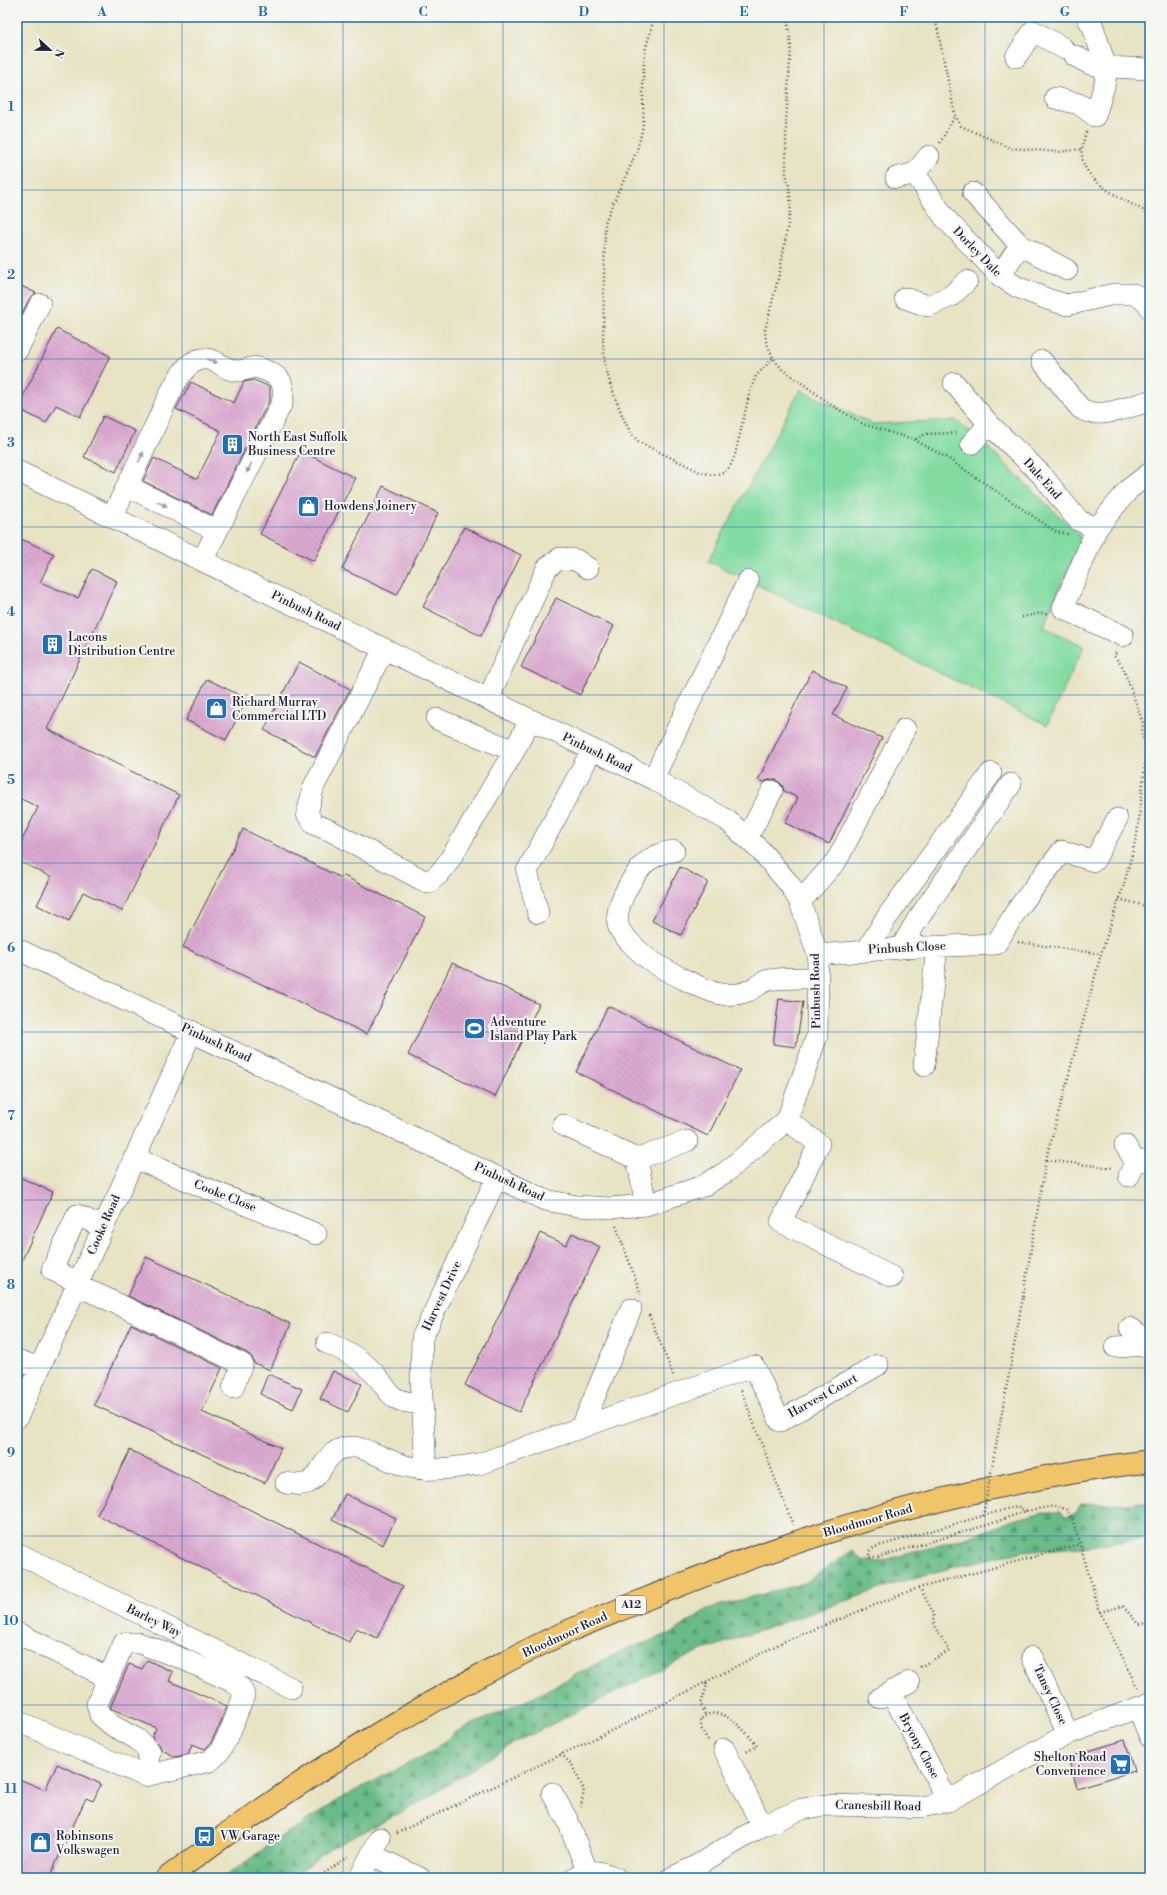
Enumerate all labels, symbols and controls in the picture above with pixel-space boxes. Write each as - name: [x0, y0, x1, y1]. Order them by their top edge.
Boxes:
- text: A: [96, 4, 107, 20]
- text: B: [258, 4, 268, 20]
- text: C: [418, 4, 428, 20]
- text: D: [579, 4, 589, 20]
- text: E: [739, 4, 749, 20]
- text: F: [899, 4, 909, 20]
- text: G: [1060, 4, 1071, 20]
- north arrow: [30, 30, 70, 70]
- text: N: [50, 47, 66, 60]
- text: 1: [8, 99, 15, 115]
- street label: Dorley Dale: [949, 224, 1005, 280]
- text: 2: [7, 267, 15, 283]
- one-way arrow: [207, 358, 219, 364]
- place label: North East Suffolk Business Centre: [247, 430, 348, 459]
- building icon: North East Suffolk Business Centre: [219, 431, 245, 457]
- text: 3: [7, 435, 15, 451]
- one-way arrow: [138, 451, 144, 463]
- street label: Dale End: [1020, 455, 1064, 503]
- one-way arrow: [246, 462, 252, 474]
- shop icon: Howdens Joinery: [295, 493, 321, 519]
- place label: Howdens Joinery: [324, 499, 417, 514]
- one-way arrow: [156, 500, 168, 507]
- street label: Pinbush Road: [269, 588, 343, 634]
- text: 4: [7, 604, 16, 620]
- place label: Lacons Distribution Centre: [68, 630, 175, 659]
- building icon: Lacons Distribution Centre: [39, 631, 65, 657]
- place label: Richard Murray Commercial LTD: [232, 695, 326, 724]
- shop icon: Richard Murray Commercial LTD: [204, 696, 230, 722]
- street label: Pinbush Road: [560, 730, 634, 776]
- text: 5: [7, 772, 15, 788]
- street label: Pinbush Close: [868, 938, 946, 958]
- text: 6: [7, 940, 15, 956]
- street label: Pinbush Road: [808, 953, 824, 1029]
- place label: Adventure Island Play Park: [489, 1015, 578, 1044]
- sports icon: Adventure Island Play Park: [461, 1016, 487, 1042]
- street label: Pinbush Road: [179, 1020, 254, 1066]
- text: 7: [7, 1108, 15, 1124]
- street label: Pinbush Road: [472, 1159, 547, 1205]
- street label: Cooke Close: [191, 1177, 259, 1215]
- street label: Cooke Road: [84, 1192, 124, 1257]
- street label: Harvest Drive: [419, 1258, 465, 1334]
- text: 8: [7, 1277, 15, 1293]
- street label: Harvest Court: [786, 1370, 861, 1421]
- text: 9: [7, 1445, 15, 1461]
- street label: Bloodmoor Road: [821, 1501, 914, 1541]
- road number: A12: [616, 1596, 646, 1614]
- street label: Barley Way: [123, 1601, 184, 1641]
- street label: Bloodmoor Road: [519, 1609, 610, 1662]
- text: 10: [3, 1613, 19, 1629]
- street label: Tansy Close: [1030, 1663, 1070, 1727]
- street label: Bryony Close: [895, 1710, 942, 1781]
- place label: Shelton Road Convenience: [1034, 1750, 1106, 1779]
- supermarket icon: Shelton Road Convenience: [1108, 1751, 1134, 1777]
- text: 11: [5, 1781, 18, 1797]
- street label: Cranesbill Road: [835, 1798, 921, 1814]
- bus stop icon: VW Garage: [192, 1823, 218, 1849]
- place label: Robinsons Volkswagen: [55, 1829, 120, 1858]
- place label: VW Garage: [219, 1829, 280, 1844]
- shop icon: Robinsons Volkswagen: [28, 1830, 54, 1856]

